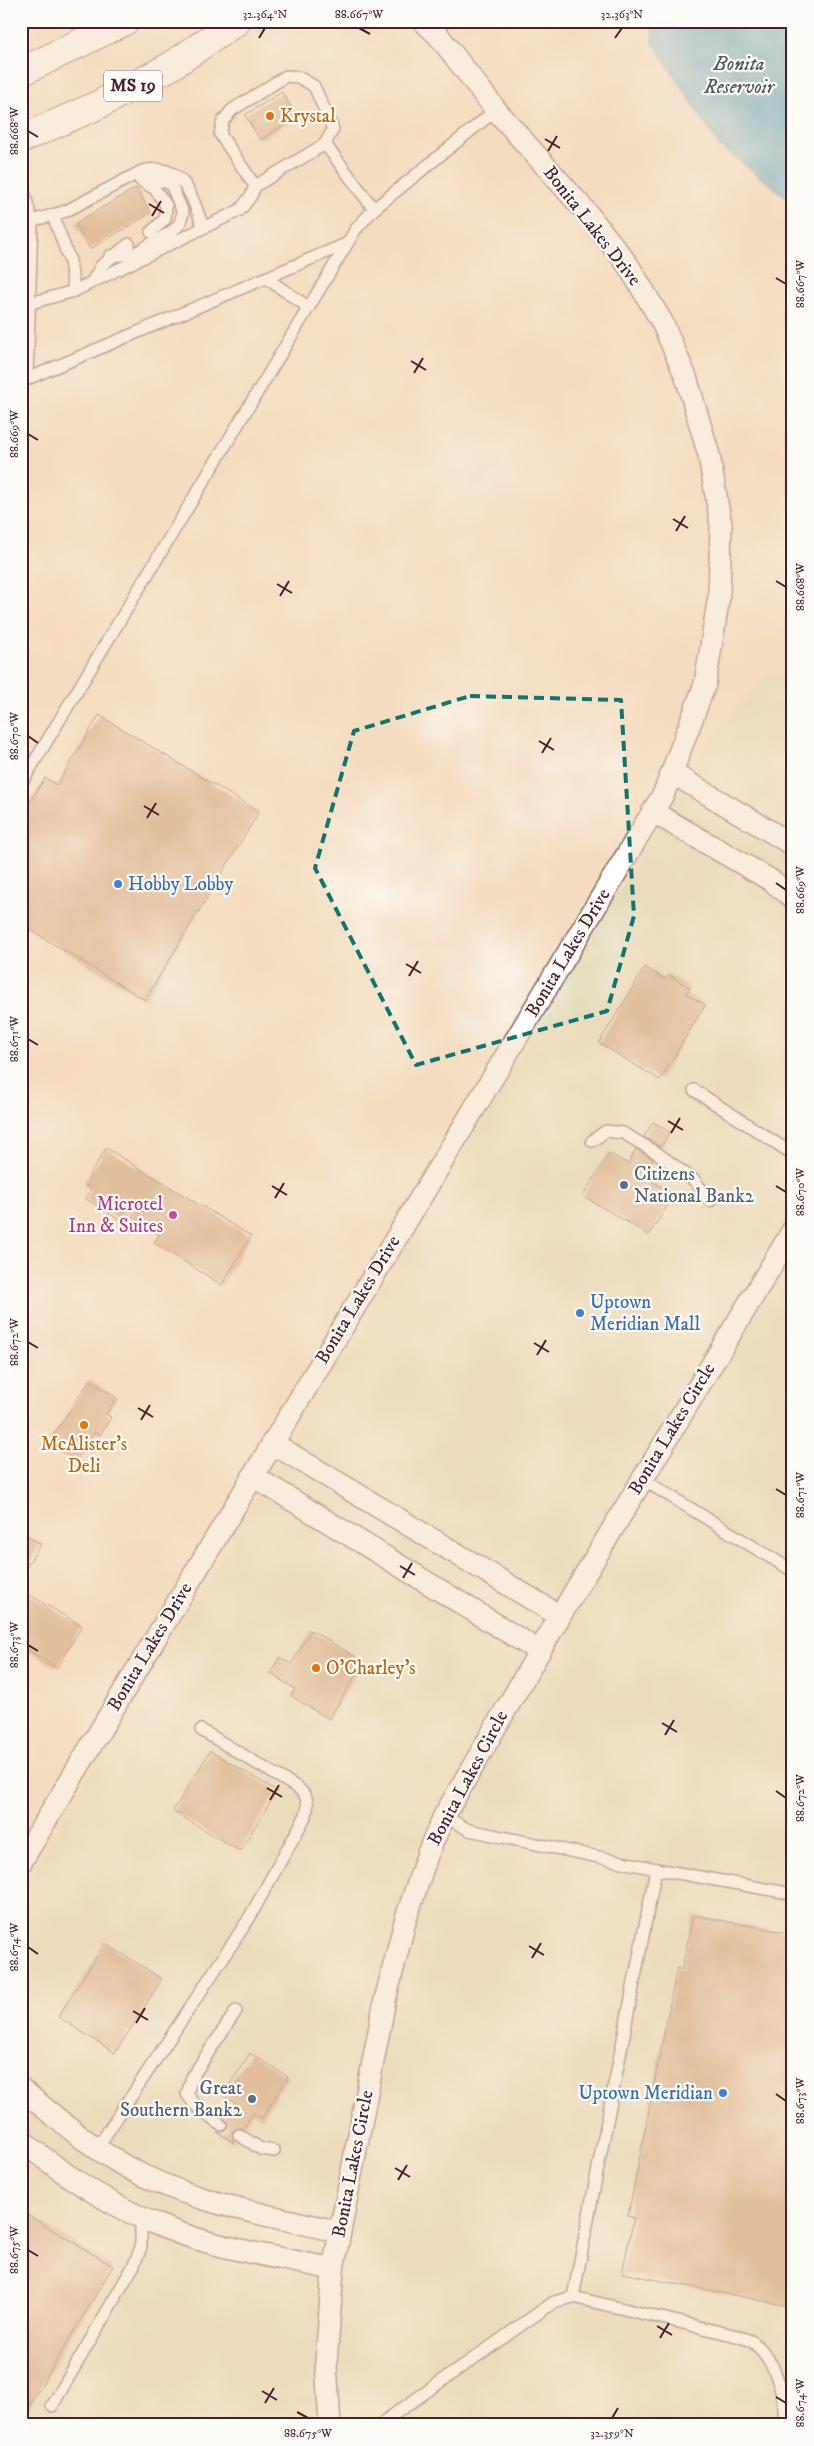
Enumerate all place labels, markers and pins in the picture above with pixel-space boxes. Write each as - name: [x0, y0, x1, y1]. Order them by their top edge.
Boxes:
- place label: Krystal: [280, 105, 336, 128]
- marker: Krystal: [264, 110, 276, 122]
- place label: Hobby Lobby: [128, 873, 235, 896]
- marker: Hobby Lobby: [112, 878, 124, 890]
- place label: Citizens National Bank2: [634, 1163, 755, 1208]
- marker: Citizens National Bank2: [618, 1179, 630, 1191]
- place label: Microtel Inn & Suites: [68, 1193, 163, 1238]
- marker: Microtel Inn & Suites: [167, 1209, 179, 1221]
- place label: Uptown Meridian Mall: [590, 1291, 701, 1336]
- marker: Uptown Meridian Mall: [574, 1307, 586, 1319]
- marker: McAlister's Deli: [78, 1419, 90, 1431]
- place label: McAlister's Deli: [41, 1433, 127, 1478]
- place label: O'Charley's: [326, 1657, 416, 1680]
- marker: O'Charley's: [310, 1662, 322, 1674]
- place label: Great Southern Bank2: [120, 2077, 243, 2122]
- place label: Uptown Meridian: [578, 2082, 713, 2105]
- marker: Uptown Meridian: [717, 2087, 729, 2099]
- marker: Great Southern Bank2: [246, 2093, 258, 2105]

